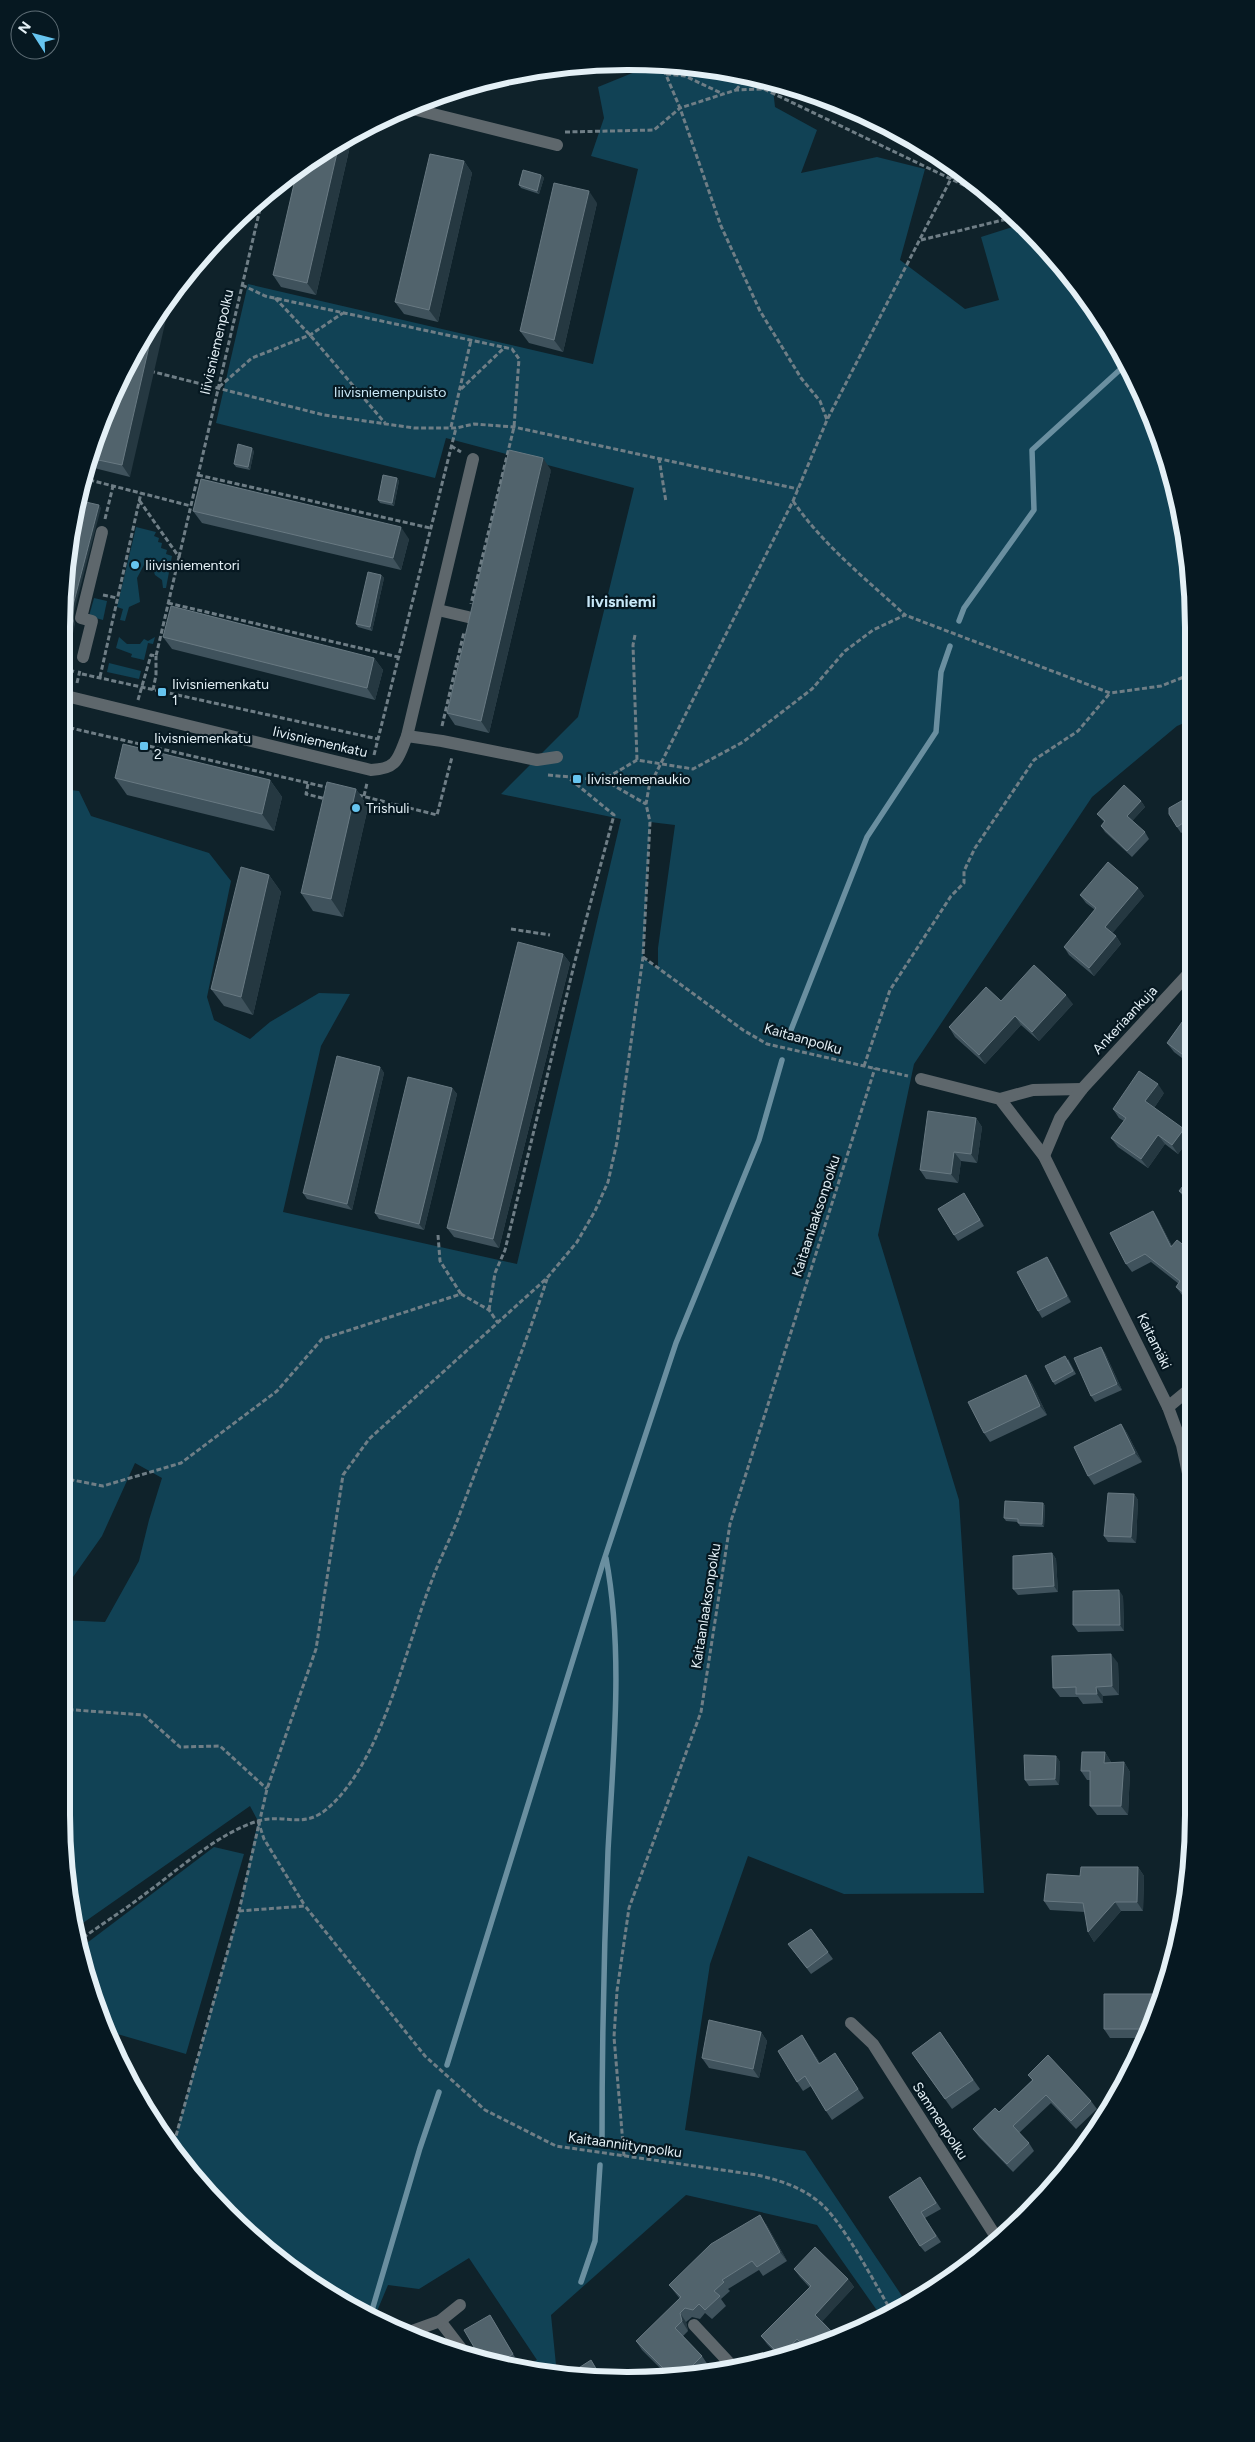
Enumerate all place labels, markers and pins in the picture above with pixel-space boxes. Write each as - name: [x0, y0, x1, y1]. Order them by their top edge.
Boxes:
- place label: Iiivisniementori: [145, 557, 240, 574]
- marker: Iiivisniementori: [129, 559, 141, 571]
- place label: Iivisniemenkatu 1: [172, 676, 269, 709]
- marker: Iivisniemenkatu 1: [156, 686, 168, 698]
- place label: Iivisniemenkatu 2: [154, 730, 251, 763]
- marker: Iivisniemenkatu 2: [138, 740, 150, 752]
- place label: Iivisniemenaukio: [587, 771, 690, 788]
- marker: Iivisniemenaukio: [571, 773, 583, 785]
- place label: Trishuli: [366, 800, 410, 817]
- marker: Trishuli: [350, 802, 362, 814]

